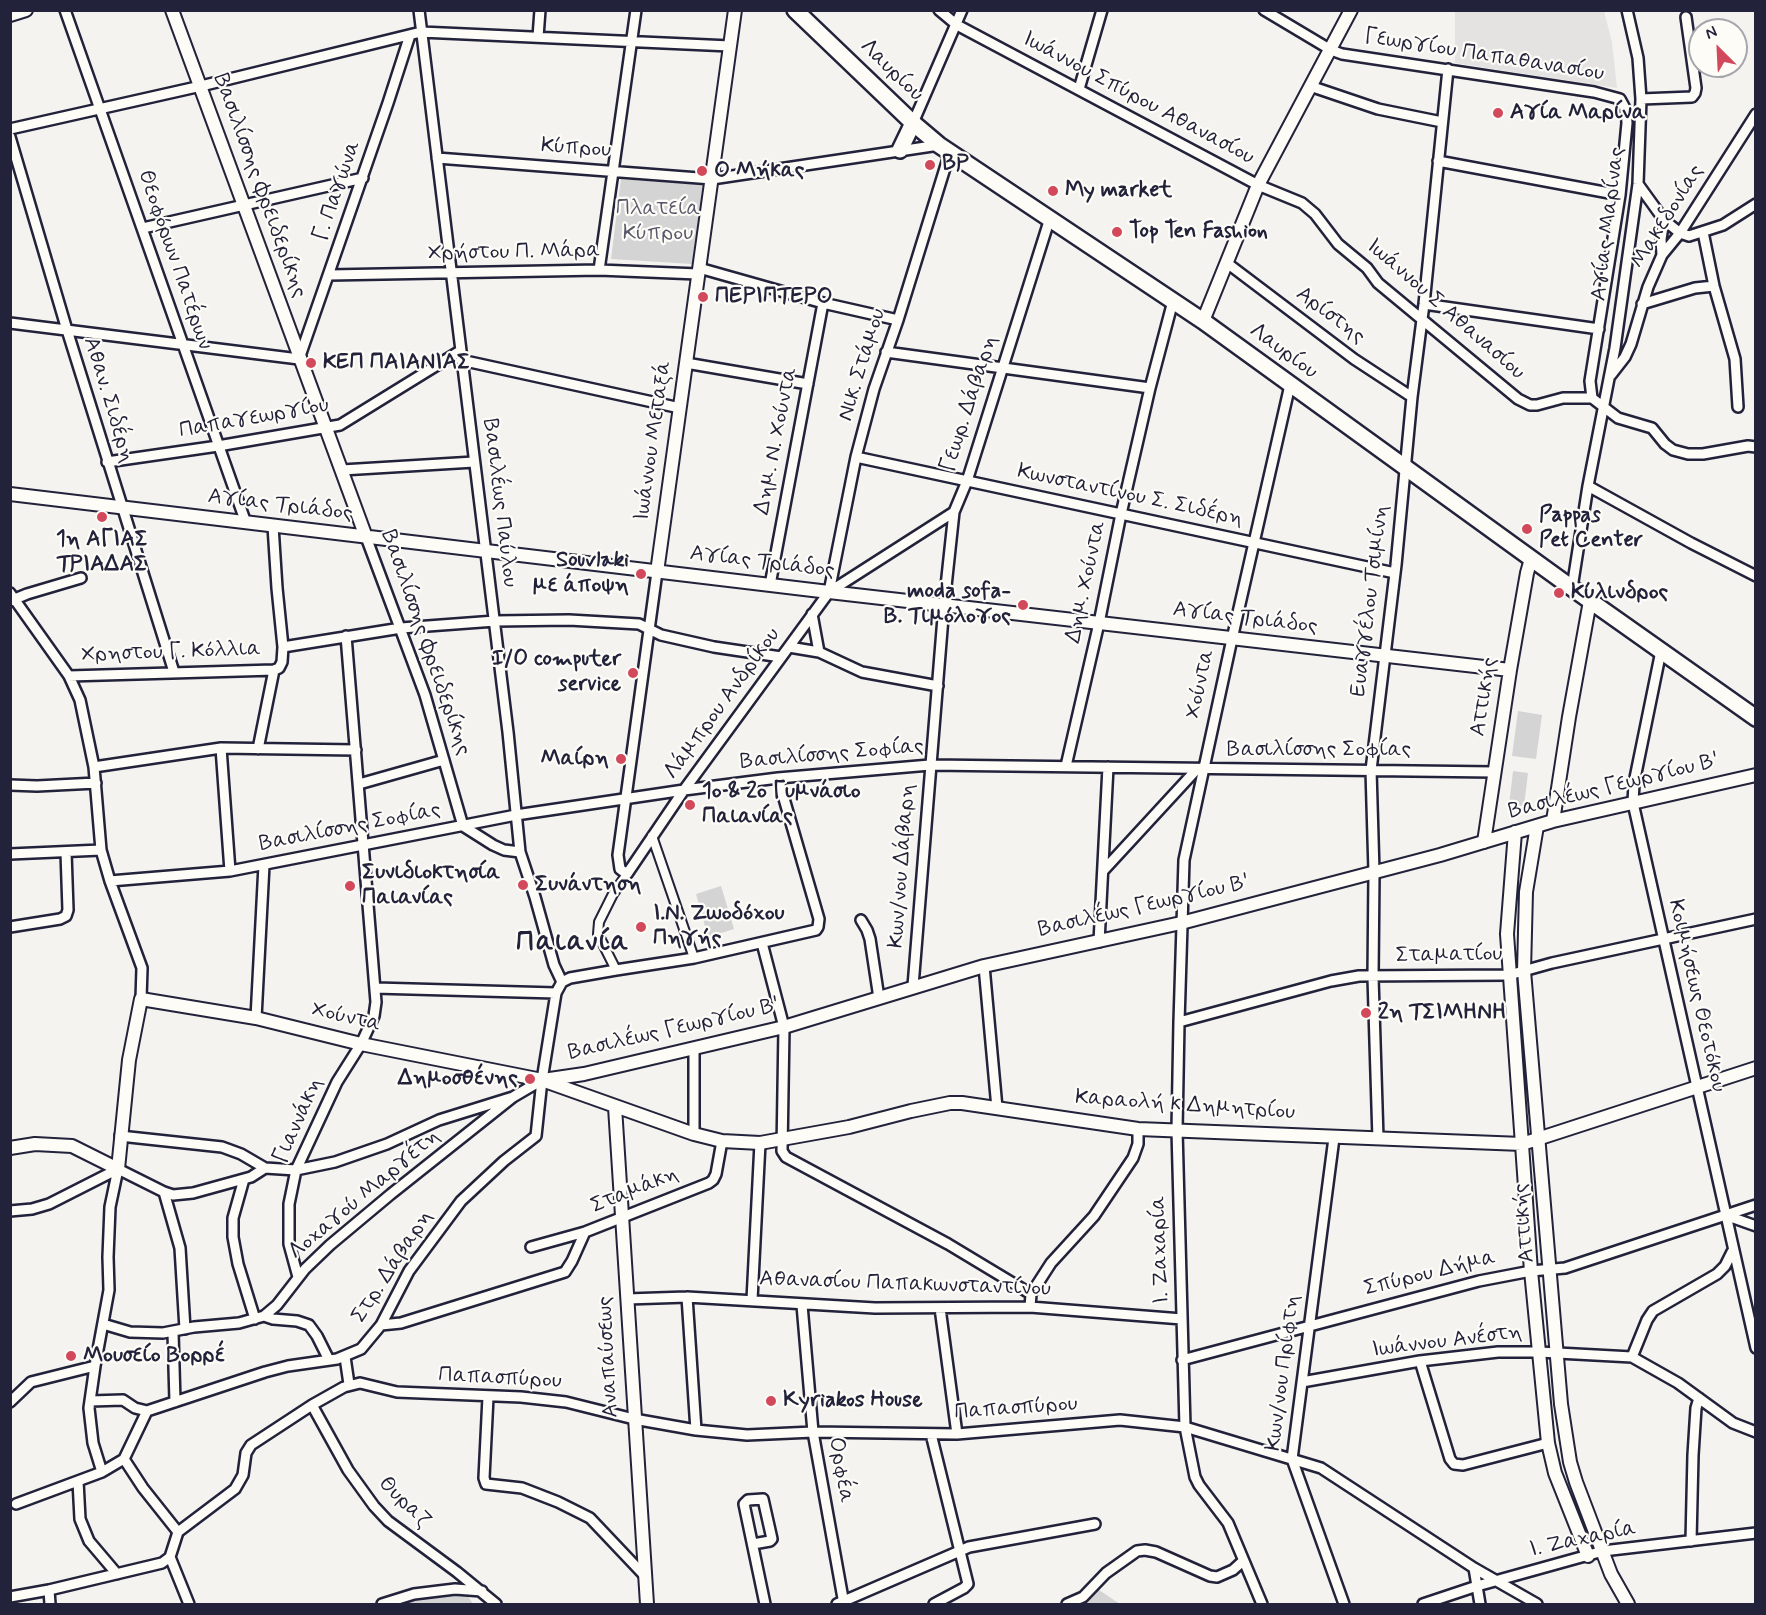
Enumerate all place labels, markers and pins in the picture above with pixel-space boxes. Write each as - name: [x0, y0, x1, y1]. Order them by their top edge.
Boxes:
- place label: Αγία Μαρίνα: [1510, 100, 1646, 126]
- marker: Αγία Μαρίνα: [1491, 106, 1505, 120]
- place label: BP: [942, 152, 969, 178]
- place label: Ο Μήκας: [714, 158, 804, 184]
- marker: BP: [923, 158, 937, 172]
- marker: Ο Μήκας: [695, 164, 709, 178]
- place label: My market: [1065, 178, 1172, 204]
- marker: My market: [1046, 184, 1060, 198]
- place label: Top Ten Fashion: [1129, 219, 1268, 245]
- marker: Top Ten Fashion: [1110, 225, 1124, 239]
- place label: ΠΕΡΙΠΤΕΡΟ: [715, 284, 833, 310]
- marker: ΠΕΡΙΠΤΕΡΟ: [696, 290, 710, 304]
- place label: ΚΕΠ ΠΑΙΑΝΙΑΣ: [323, 350, 470, 376]
- marker: ΚΕΠ ΠΑΙΑΝΙΑΣ: [304, 356, 318, 370]
- place label: Pappas Pet Center: [1539, 503, 1643, 554]
- marker: 1η ΑΓΙΑΣ ΤΡΙΑΔΑΣ: [95, 510, 109, 524]
- marker: Pappas Pet Center: [1520, 522, 1534, 536]
- place label: 1η ΑΓΙΑΣ ΤΡΙΑΔΑΣ: [56, 527, 148, 578]
- place label: Souvlaki με άποψη: [533, 548, 629, 600]
- marker: Souvlaki με άποψη: [634, 567, 648, 581]
- place label: moda sofa- Β. Τιμόλογος: [884, 579, 1011, 630]
- place label: Κύλινδρος: [1571, 580, 1668, 606]
- marker: Κύλινδρος: [1552, 586, 1566, 600]
- marker: moda sofa- Β. Τιμόλογος: [1016, 598, 1030, 612]
- place label: I/O computer service: [492, 647, 621, 698]
- marker: I/O computer service: [626, 666, 640, 680]
- place label: Μαίρη: [540, 746, 609, 772]
- marker: Μαίρη: [614, 752, 628, 766]
- place label: 1ο & 2ο Γυμνάσιο Παιανίας: [702, 779, 861, 830]
- marker: 1ο & 2ο Γυμνάσιο Παιανίας: [683, 798, 697, 812]
- place label: Συνιδιοκτησία Παιανίας: [362, 860, 500, 912]
- place label: Συνάντηση: [535, 872, 641, 898]
- marker: Συνάντηση: [516, 878, 530, 892]
- marker: Συνιδιοκτησία Παιανίας: [343, 879, 357, 893]
- place label: Ι.Ν. Ζωοδόχου Πηγής: [653, 901, 785, 952]
- marker: Ι.Ν. Ζωοδόχου Πηγής: [634, 920, 648, 934]
- place label: 2η ΤΣΙΜΗΝΗ: [1378, 1000, 1506, 1026]
- marker: 2η ΤΣΙΜΗΝΗ: [1359, 1006, 1373, 1020]
- place label: Δημοσθένης: [398, 1066, 518, 1092]
- marker: Δημοσθένης: [523, 1072, 537, 1086]
- place label: Μουσείο Βορρέ: [83, 1343, 225, 1369]
- marker: Μουσείο Βορρέ: [64, 1349, 78, 1363]
- place label: Kyriakos House: [783, 1388, 923, 1414]
- marker: Kyriakos House: [764, 1394, 778, 1408]

